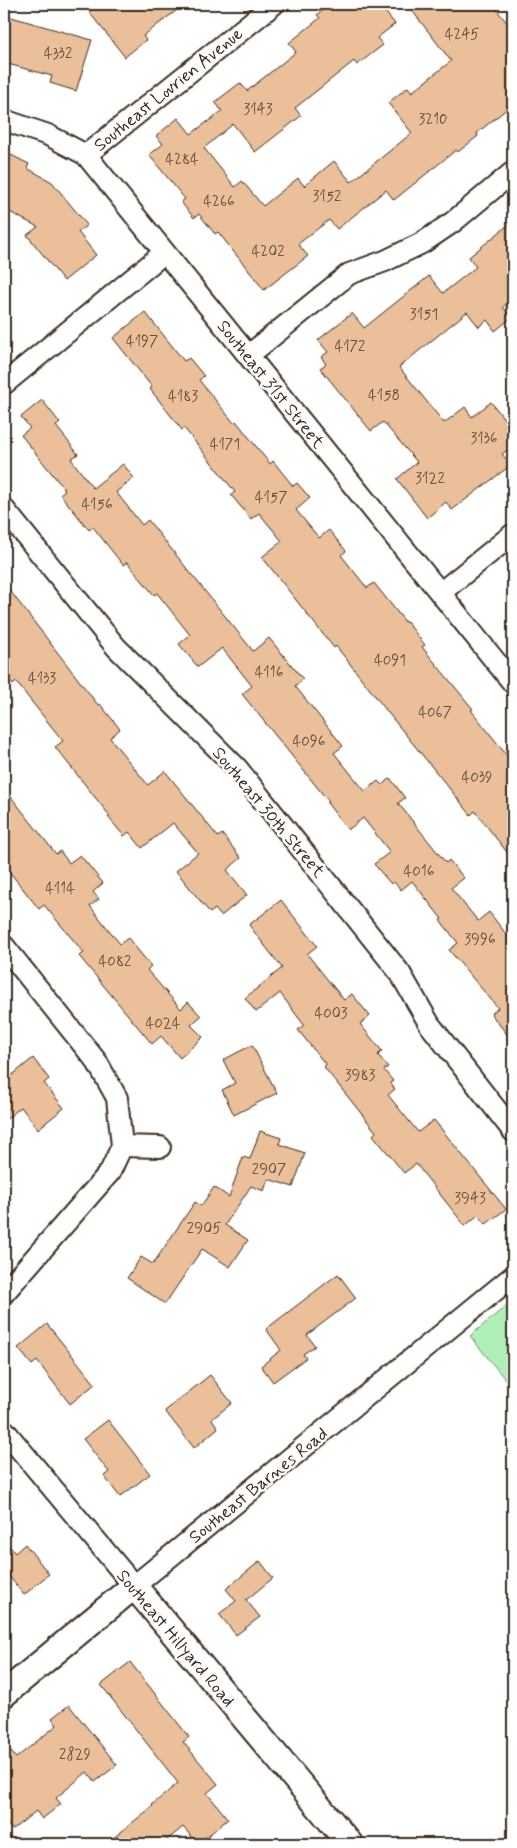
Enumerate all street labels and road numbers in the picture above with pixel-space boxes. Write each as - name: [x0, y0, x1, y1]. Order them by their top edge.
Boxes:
- street label: Southeast Lovrien Avenue: [89, 22, 248, 157]
- street label: Southeast 31st Street: [211, 315, 330, 454]
- street label: Southeast 30th Street: [206, 742, 330, 884]
- street label: Southeast Barnes Road: [184, 1422, 333, 1549]
- street label: Southeast Hillyard Road: [111, 1565, 240, 1712]

